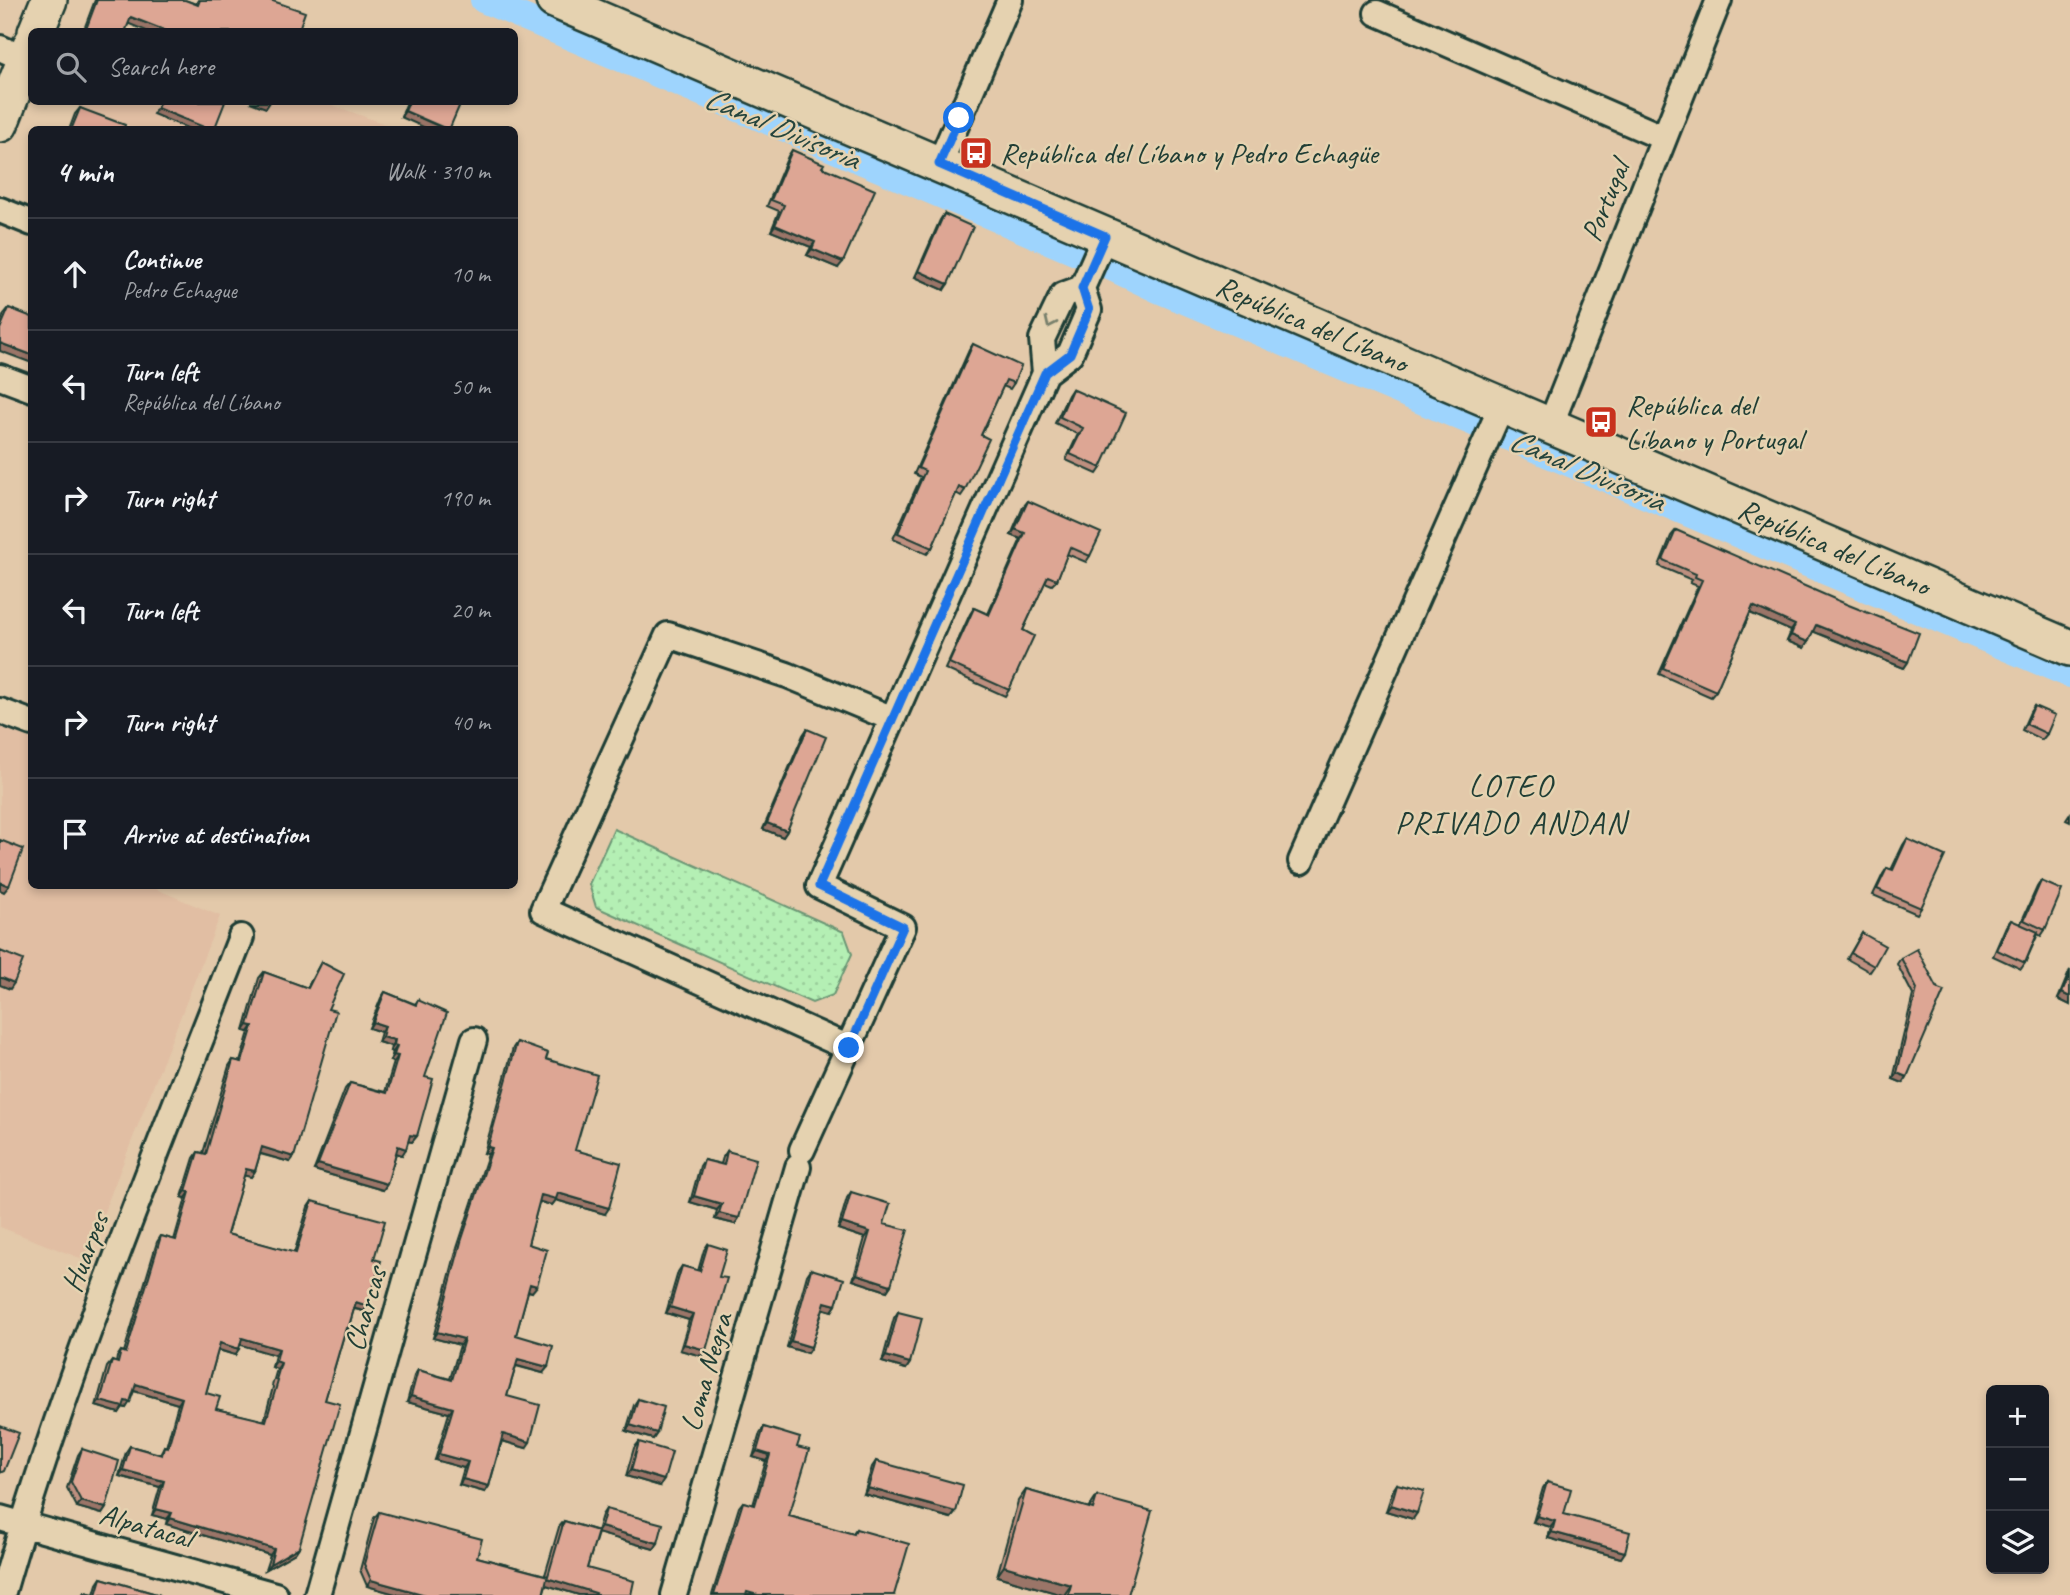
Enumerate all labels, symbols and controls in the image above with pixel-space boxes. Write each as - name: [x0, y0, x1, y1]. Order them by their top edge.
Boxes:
- search box: [28, 28, 518, 105]
- icon: search: [52, 48, 90, 86]
- text: Search here: [108, 50, 214, 83]
- water label: Canal Divisoria: [698, 77, 868, 180]
- route start: [943, 102, 974, 133]
- bus stop icon: República del Líbano y Pedro Echagüe: [957, 134, 995, 172]
- place label: República del Líbano y Pedro Echagüe: [1000, 134, 1380, 172]
- street label: Portugal: [1572, 151, 1640, 247]
- text: 4 min: [56, 153, 113, 191]
- text: Walk · 310 m: [386, 157, 490, 186]
- text: Continue: [123, 243, 201, 276]
- icon: ahead: [56, 255, 94, 293]
- text: 10 m: [451, 260, 490, 289]
- street label: República del Líbano: [1210, 267, 1417, 383]
- text: Pedro Echague: [123, 276, 237, 305]
- one-way arrow: [1044, 316, 1058, 328]
- text: Turn left: [123, 355, 198, 388]
- icon: left: [56, 367, 94, 405]
- text: 50 m: [451, 372, 490, 401]
- place label: República del Líbano y Portugal: [1626, 386, 1807, 458]
- text: República del Líbano: [123, 388, 280, 417]
- bus stop icon: República del Líbano y Portugal: [1582, 403, 1620, 441]
- water label: Canal Divisoria: [1503, 419, 1673, 522]
- icon: right: [56, 479, 94, 517]
- text: Turn right: [123, 482, 214, 515]
- text: 190 m: [441, 484, 490, 513]
- street label: República del Líbano: [1732, 490, 1939, 606]
- icon: left: [56, 591, 94, 629]
- text: Turn left: [123, 594, 198, 627]
- text: 20 m: [451, 596, 490, 625]
- icon: right: [56, 703, 94, 741]
- text: Turn right: [123, 706, 214, 739]
- text: 40 m: [451, 708, 490, 737]
- district label: LOTEO PRIVADO ANDAN: [1395, 765, 1630, 843]
- icon: arrive: [56, 815, 94, 853]
- text: Arrive at destination: [123, 818, 309, 851]
- route end: [833, 1032, 864, 1063]
- street label: Huarpes: [53, 1204, 118, 1297]
- street label: Charcas: [335, 1260, 396, 1355]
- street label: Loma Negra: [671, 1307, 741, 1435]
- map controls: [1986, 1385, 2049, 1574]
- button: +: [1986, 1385, 2049, 1448]
- button: −: [1986, 1448, 2049, 1511]
- street label: Alpatacal: [95, 1495, 201, 1559]
- button: layers: [1986, 1511, 2049, 1574]

